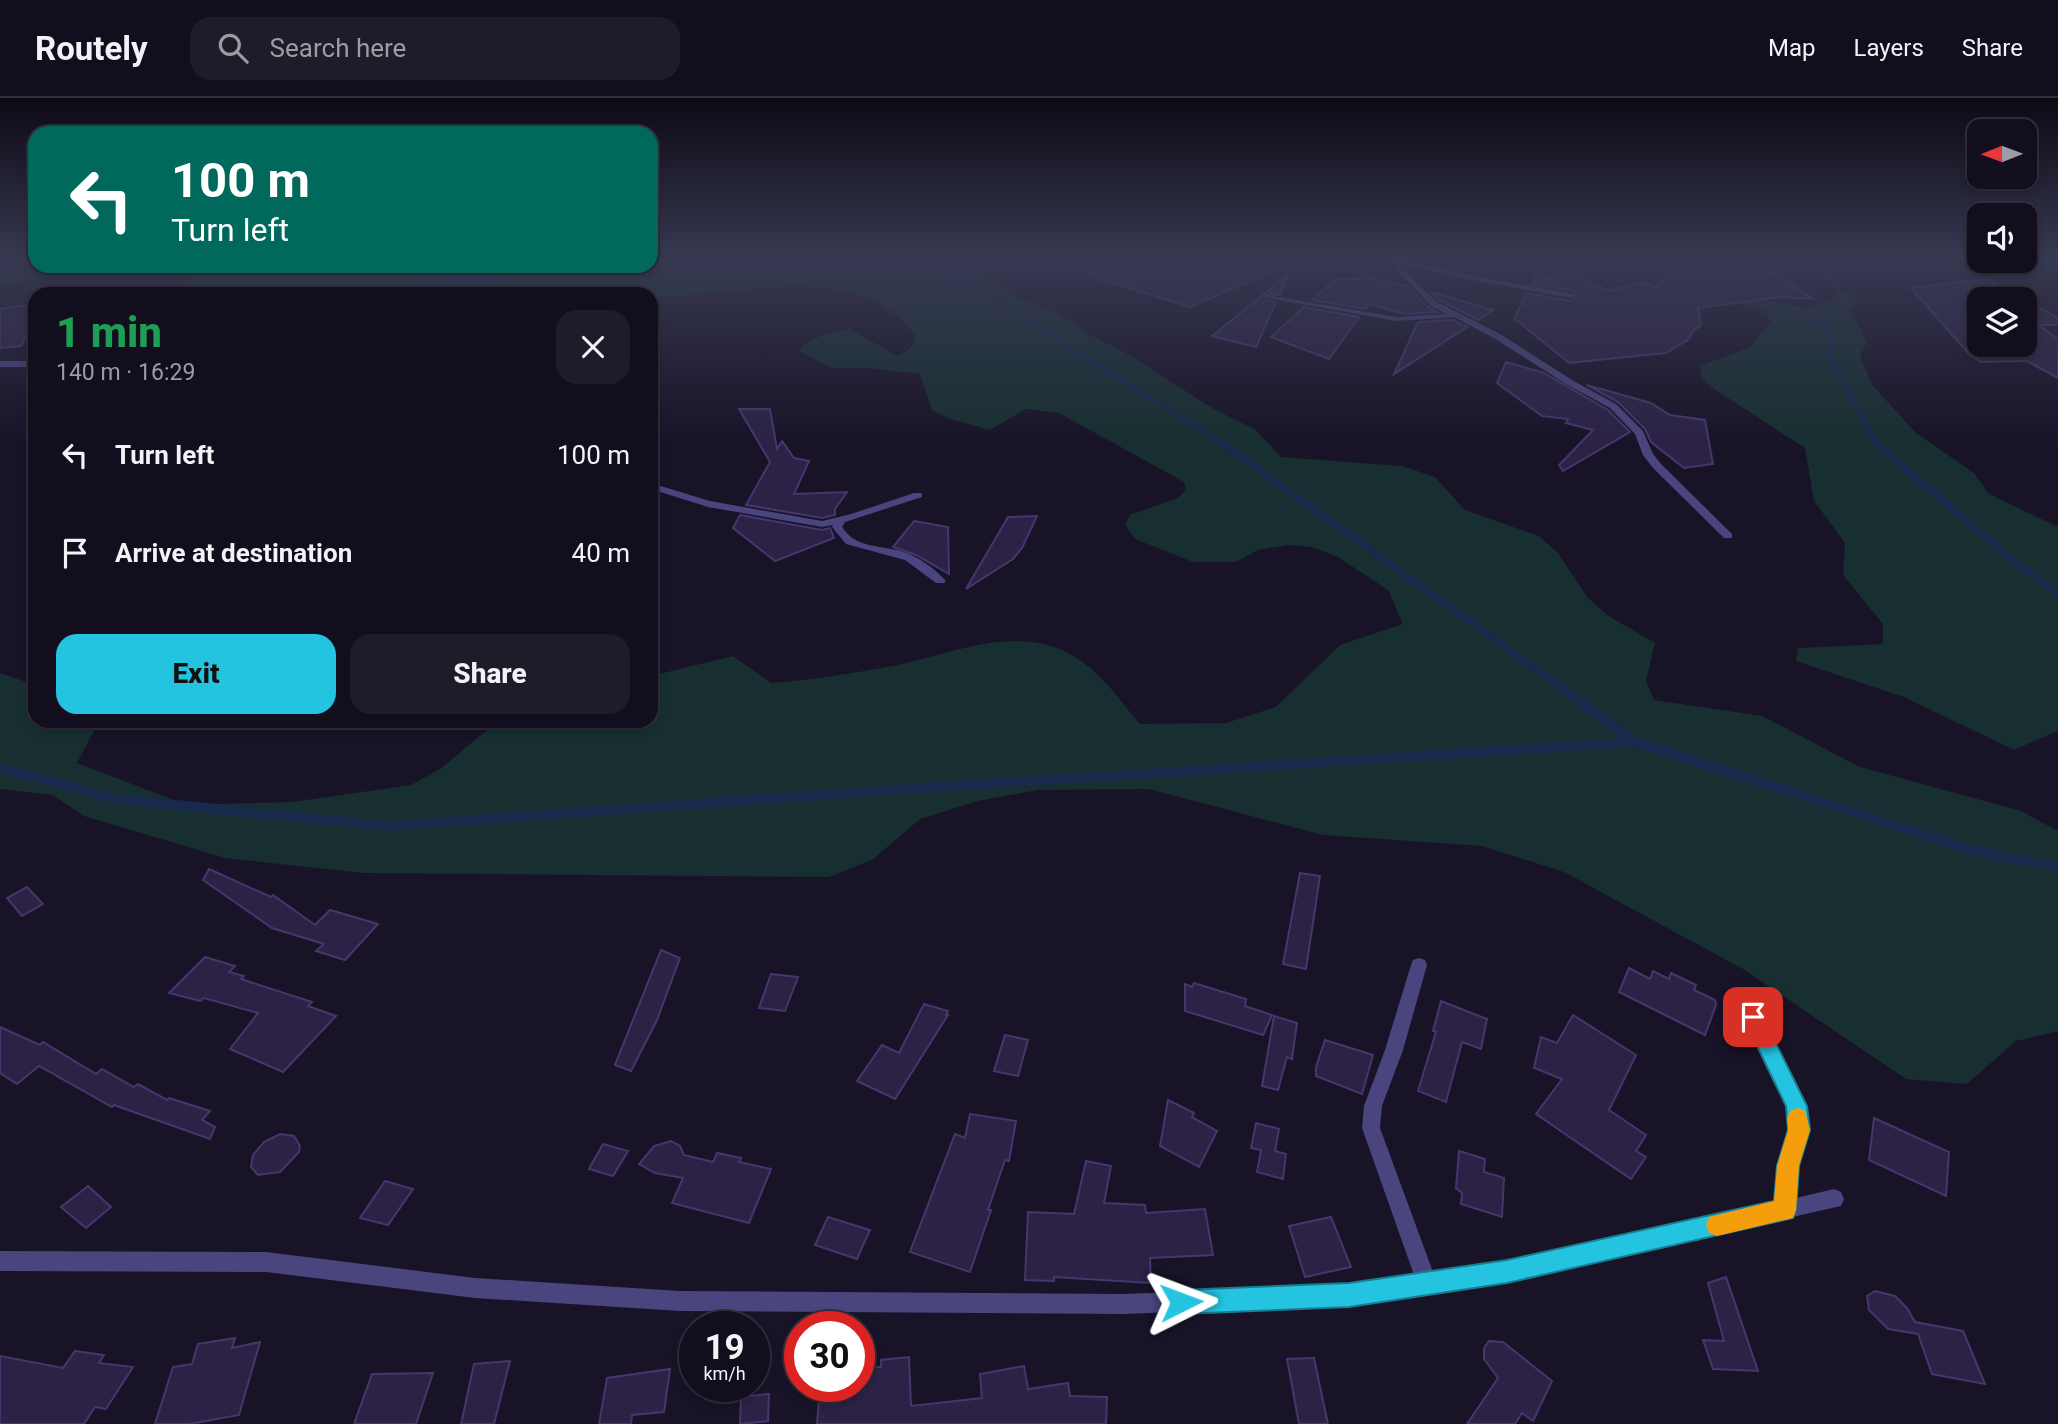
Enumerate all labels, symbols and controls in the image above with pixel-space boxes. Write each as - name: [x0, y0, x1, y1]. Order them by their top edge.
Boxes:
- search box: [190, 17, 680, 80]
- text: Routely: [35, 29, 148, 68]
- icon: search: [214, 29, 252, 67]
- text: Search here: [270, 33, 406, 63]
- text: Map: [1768, 34, 1816, 62]
- text: Layers: [1854, 34, 1924, 62]
- text: Share: [1962, 34, 2023, 62]
- north arrow: [1967, 119, 2037, 189]
- map controls: [1967, 119, 2037, 357]
- text: 100 m: [171, 152, 310, 209]
- icon: left: [56, 154, 147, 245]
- button: sound: [1967, 203, 2037, 273]
- text: Turn left: [171, 211, 289, 249]
- button: layers: [1967, 287, 2037, 357]
- text: 1 min: [56, 308, 162, 357]
- button: close: [556, 310, 630, 384]
- text: 140 m · 16:29: [56, 359, 195, 386]
- icon: left: [56, 436, 94, 474]
- text: Turn left: [115, 440, 214, 470]
- text: 100 m: [557, 440, 630, 470]
- icon: arrive: [56, 534, 94, 572]
- text: Arrive at destination: [115, 538, 352, 568]
- text: 40 m: [572, 538, 630, 568]
- button: Exit: [56, 634, 336, 714]
- button: Share: [350, 634, 630, 714]
- pin: [1723, 987, 1783, 1047]
- icon: arrive: [1734, 998, 1772, 1036]
- position arrow: [1144, 1265, 1218, 1339]
- speed limit sign: 30: [784, 1311, 875, 1402]
- text: 19: [704, 1327, 745, 1368]
- text: km/h: [703, 1363, 746, 1384]

